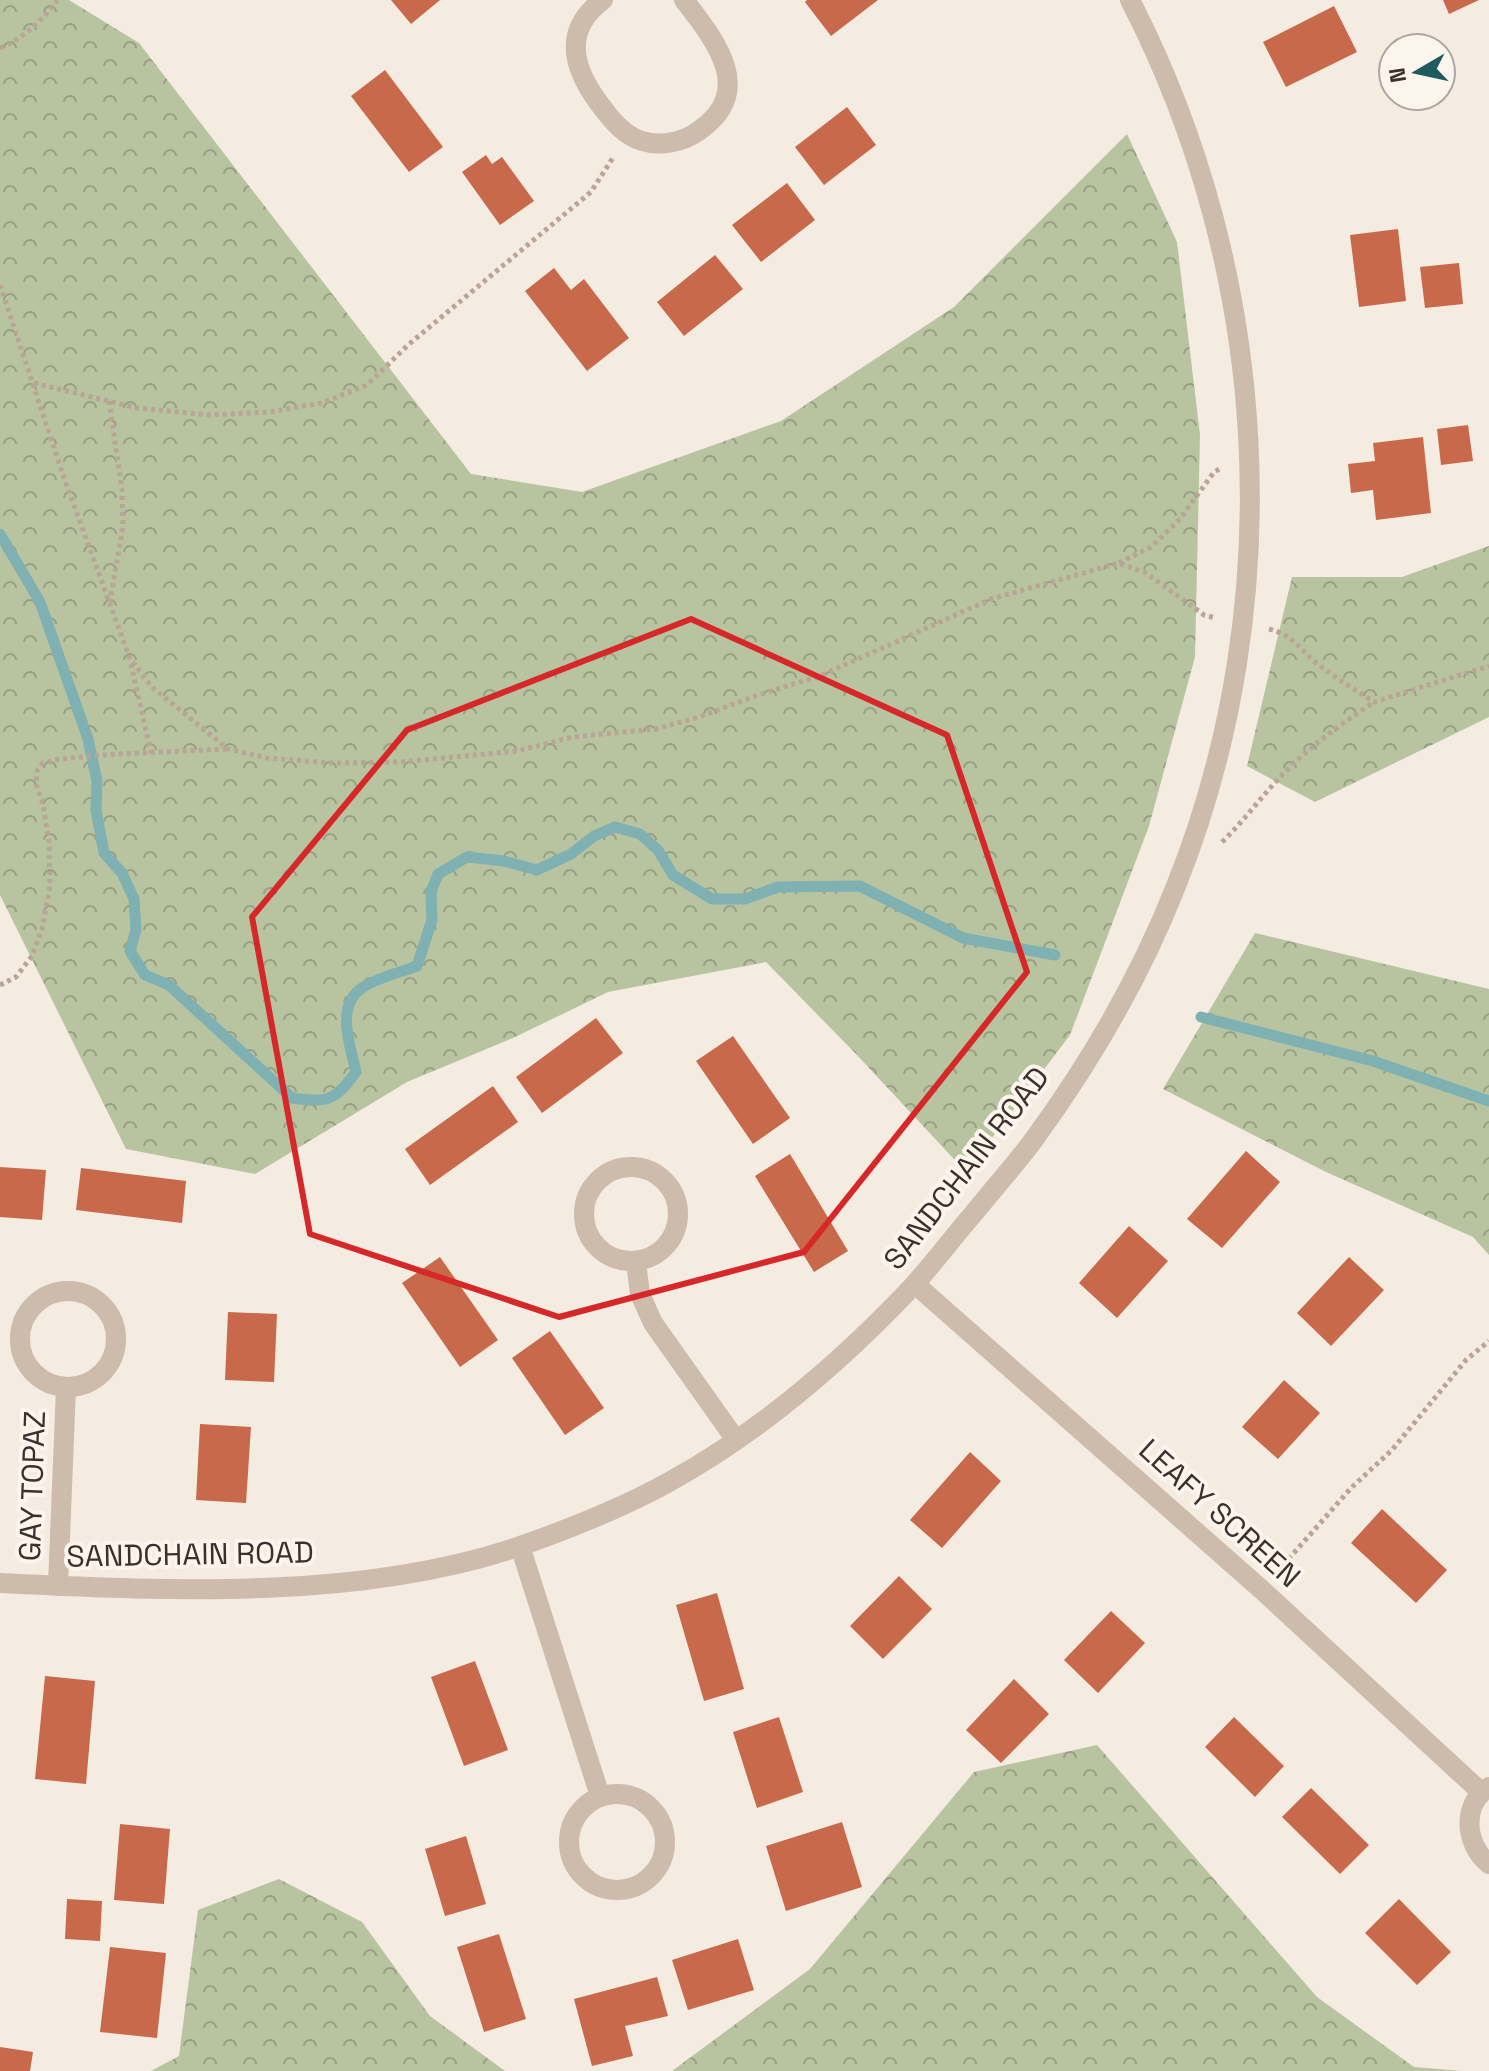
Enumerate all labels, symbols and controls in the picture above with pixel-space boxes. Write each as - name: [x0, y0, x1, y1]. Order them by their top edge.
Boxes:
- north arrow: [1377, 32, 1457, 112]
- text: N: [1382, 66, 1412, 85]
- street label: SANDCHAIN ROAD: [875, 1059, 1057, 1277]
- street label: GAY TOPAZ: [10, 1410, 54, 1562]
- street label: LEAFY SCREEN: [1131, 1430, 1309, 1596]
- street label: SANDCHAIN ROAD: [66, 1532, 314, 1576]

